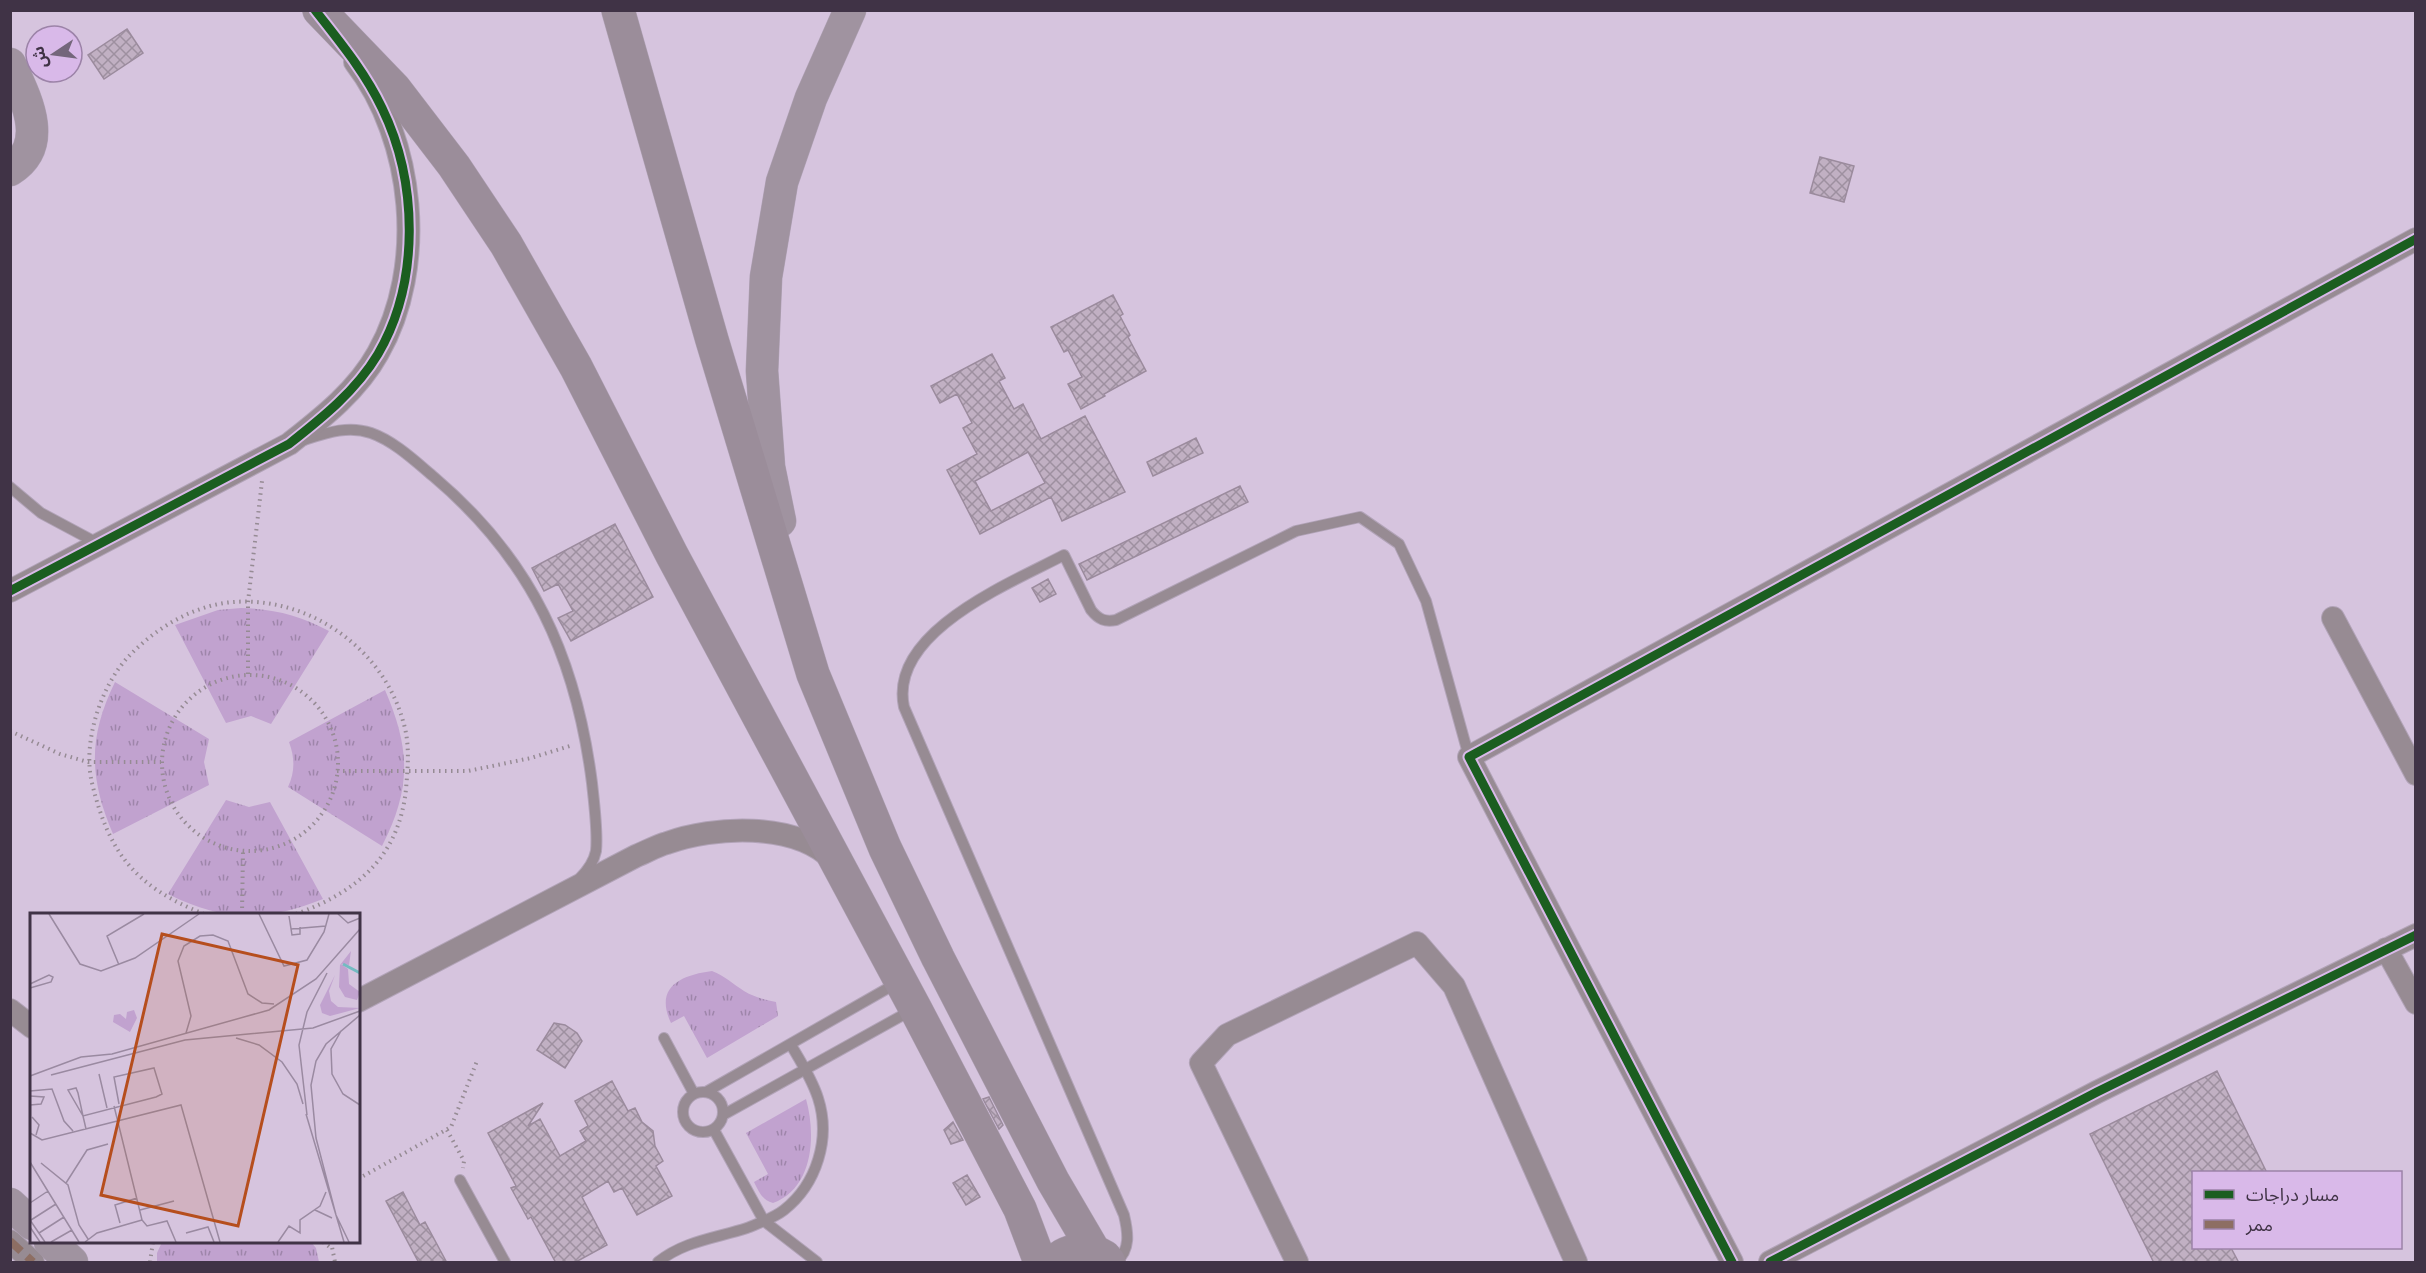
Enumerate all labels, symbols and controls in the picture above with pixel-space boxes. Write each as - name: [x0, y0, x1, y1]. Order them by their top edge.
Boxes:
- north arrow: [24, 24, 84, 84]
- text: ش: [28, 44, 53, 70]
- inset map: [30, 913, 360, 1243]
- legend: [2192, 1171, 2402, 1249]
- text: مسار دراجات: [2246, 1184, 2339, 1206]
- text: ممر: [2245, 1214, 2273, 1236]

